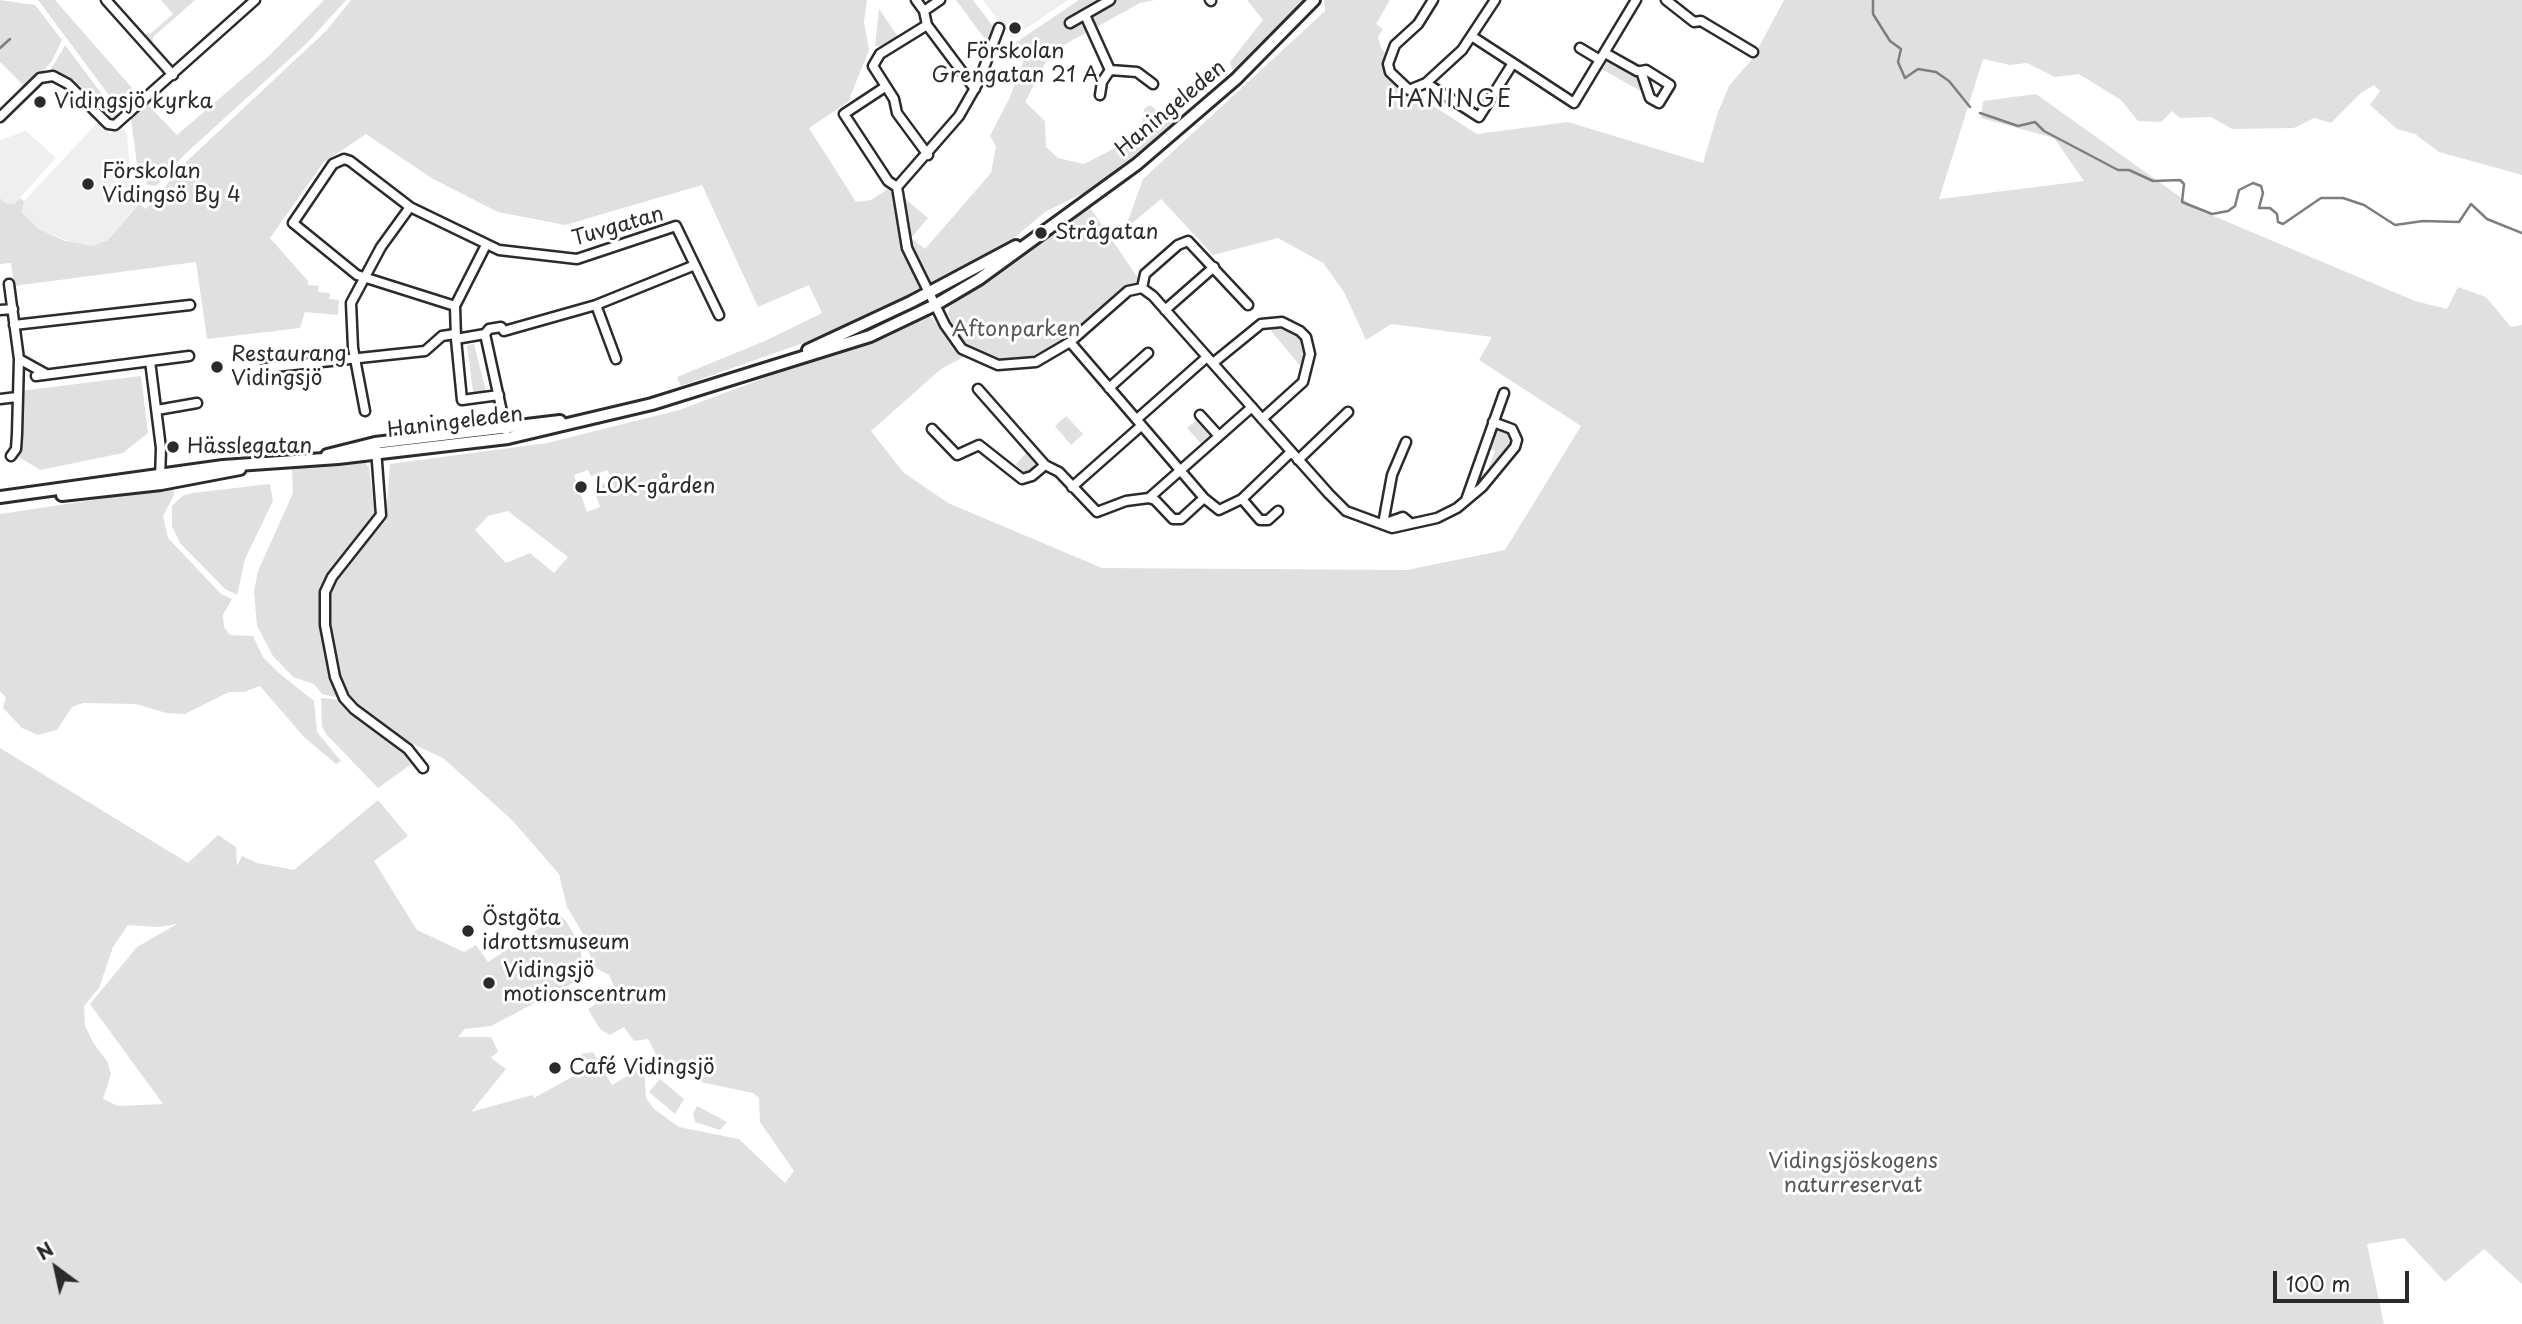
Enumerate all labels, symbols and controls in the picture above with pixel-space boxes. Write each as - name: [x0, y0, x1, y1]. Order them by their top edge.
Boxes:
- marker: Förskolan Grengatan 21 A: [1007, 20, 1023, 36]
- place label: Förskolan Grengatan 21 A: [932, 39, 1098, 89]
- street label: Haningeleden: [1111, 55, 1231, 163]
- district label: HANINGE: [1387, 87, 1513, 115]
- place label: Vidingsjö kyrka: [54, 89, 213, 115]
- marker: Vidingsjö kyrka: [32, 94, 48, 110]
- place label: Förskolan Vidingsö By 4: [102, 159, 241, 209]
- marker: Förskolan Vidingsö By 4: [80, 176, 96, 192]
- street label: Tuvgatan: [569, 202, 667, 252]
- place label: Strågatan: [1055, 220, 1158, 246]
- marker: Strågatan: [1033, 225, 1049, 241]
- park label: Aftonparken: [952, 317, 1080, 343]
- place label: Restaurang Vidingsjö: [231, 342, 347, 392]
- marker: Restaurang Vidingsjö: [209, 359, 225, 375]
- street label: Haningeleden: [386, 402, 524, 444]
- place label: Hässlegatan: [187, 434, 312, 460]
- marker: Hässlegatan: [165, 439, 181, 455]
- place label: LOK-gården: [595, 474, 715, 500]
- marker: LOK-gården: [573, 479, 589, 495]
- place label: Östgöta idrottsmuseum: [482, 906, 630, 956]
- marker: Östgöta idrottsmuseum: [460, 923, 476, 939]
- place label: Vidingsjö motionscentrum: [503, 958, 667, 1008]
- marker: Vidingsjö motionscentrum: [481, 975, 497, 991]
- place label: Café Vidingsjö: [569, 1055, 715, 1081]
- marker: Café Vidingsjö: [547, 1060, 563, 1076]
- park label: Vidingsjöskogens naturreservat: [1768, 1149, 1938, 1199]
- north arrow: [21, 1233, 91, 1303]
- text: N: [31, 1235, 59, 1266]
- scale bar: [2277, 1258, 2414, 1302]
- text: 100 m: [2286, 1267, 2350, 1299]

